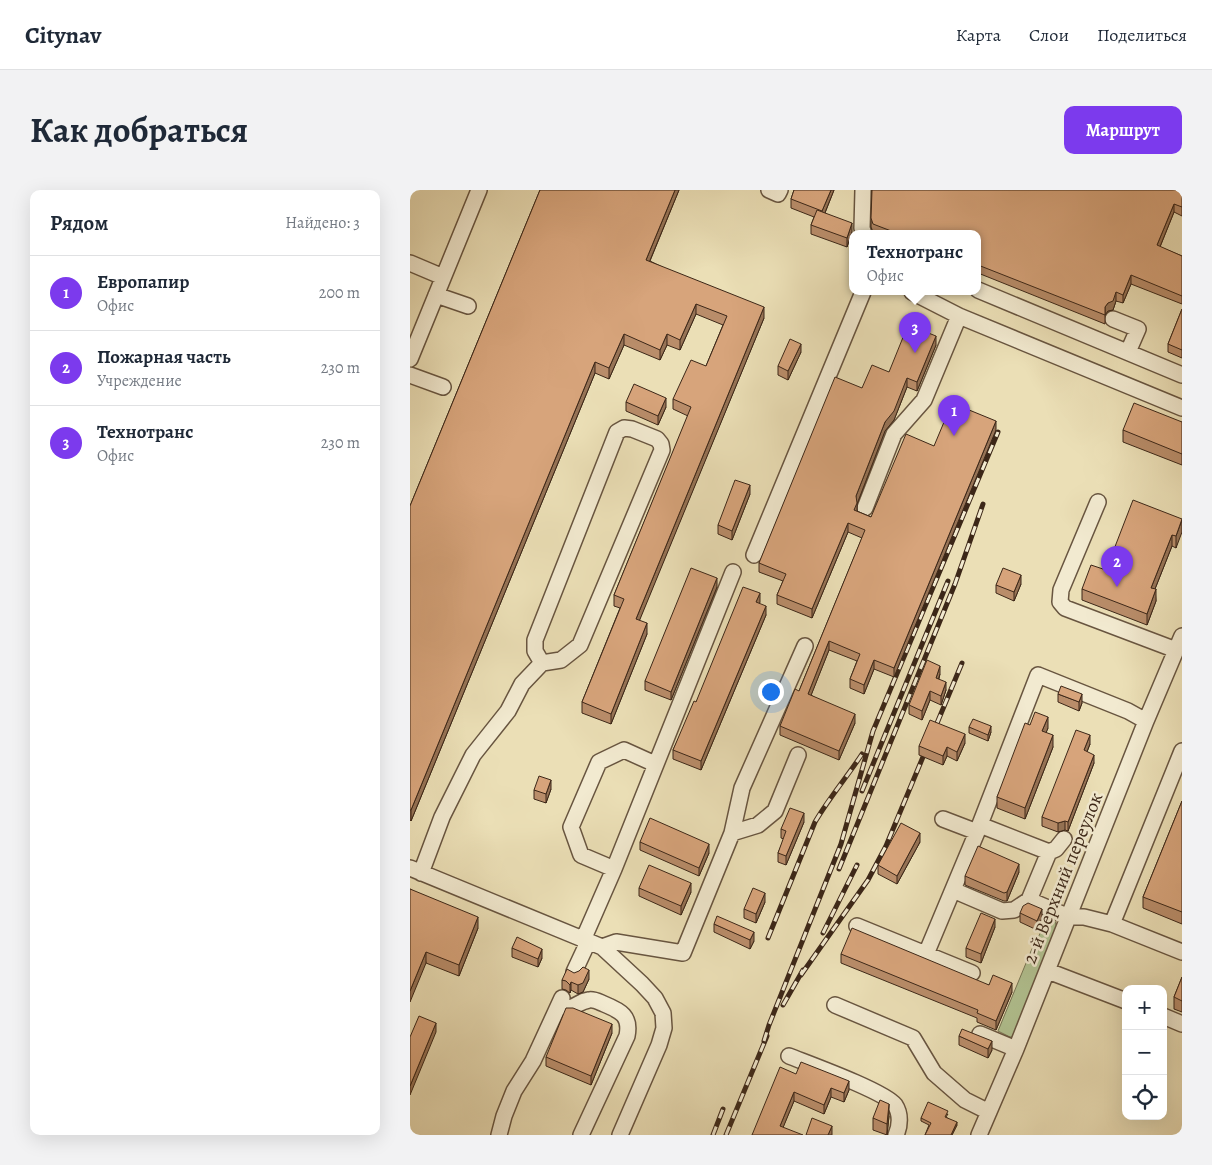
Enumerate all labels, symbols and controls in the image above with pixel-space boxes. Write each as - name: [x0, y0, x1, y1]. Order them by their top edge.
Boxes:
- text: Citynav: [25, 19, 101, 51]
- text: Карта: [956, 23, 1001, 47]
- text: Слои: [1029, 23, 1069, 47]
- text: Поделиться: [1097, 23, 1187, 47]
- text: Как добраться: [30, 106, 248, 154]
- button: Маршрут: [1064, 106, 1182, 154]
- text: Рядом: [50, 209, 108, 237]
- text: Найдено: 3: [285, 212, 360, 234]
- popup: [849, 230, 981, 295]
- text: Технотранс: [867, 239, 963, 265]
- text: Офис: [867, 265, 904, 287]
- text: Европапир: [97, 269, 189, 295]
- text: 1: [63, 282, 69, 304]
- text: 200 m: [319, 282, 360, 304]
- text: Офис: [97, 295, 134, 317]
- pin: 3: [899, 312, 931, 353]
- text: Пожарная часть: [97, 344, 231, 370]
- text: 2: [62, 357, 70, 379]
- text: 230 m: [321, 357, 360, 379]
- text: Учреждение: [97, 370, 182, 392]
- pin: 1: [938, 395, 970, 436]
- text: Технотранс: [97, 419, 194, 445]
- text: 3: [63, 432, 69, 454]
- text: 230 m: [321, 432, 360, 454]
- text: Офис: [97, 445, 134, 467]
- pin: 2: [1101, 546, 1133, 587]
- your location: [758, 679, 784, 705]
- street label: 2-й Верхний переулок: [1017, 788, 1109, 968]
- map controls: [1122, 985, 1167, 1120]
- button: +: [1122, 985, 1167, 1030]
- button: −: [1122, 1030, 1167, 1075]
- button: locate: [1122, 1075, 1167, 1120]

